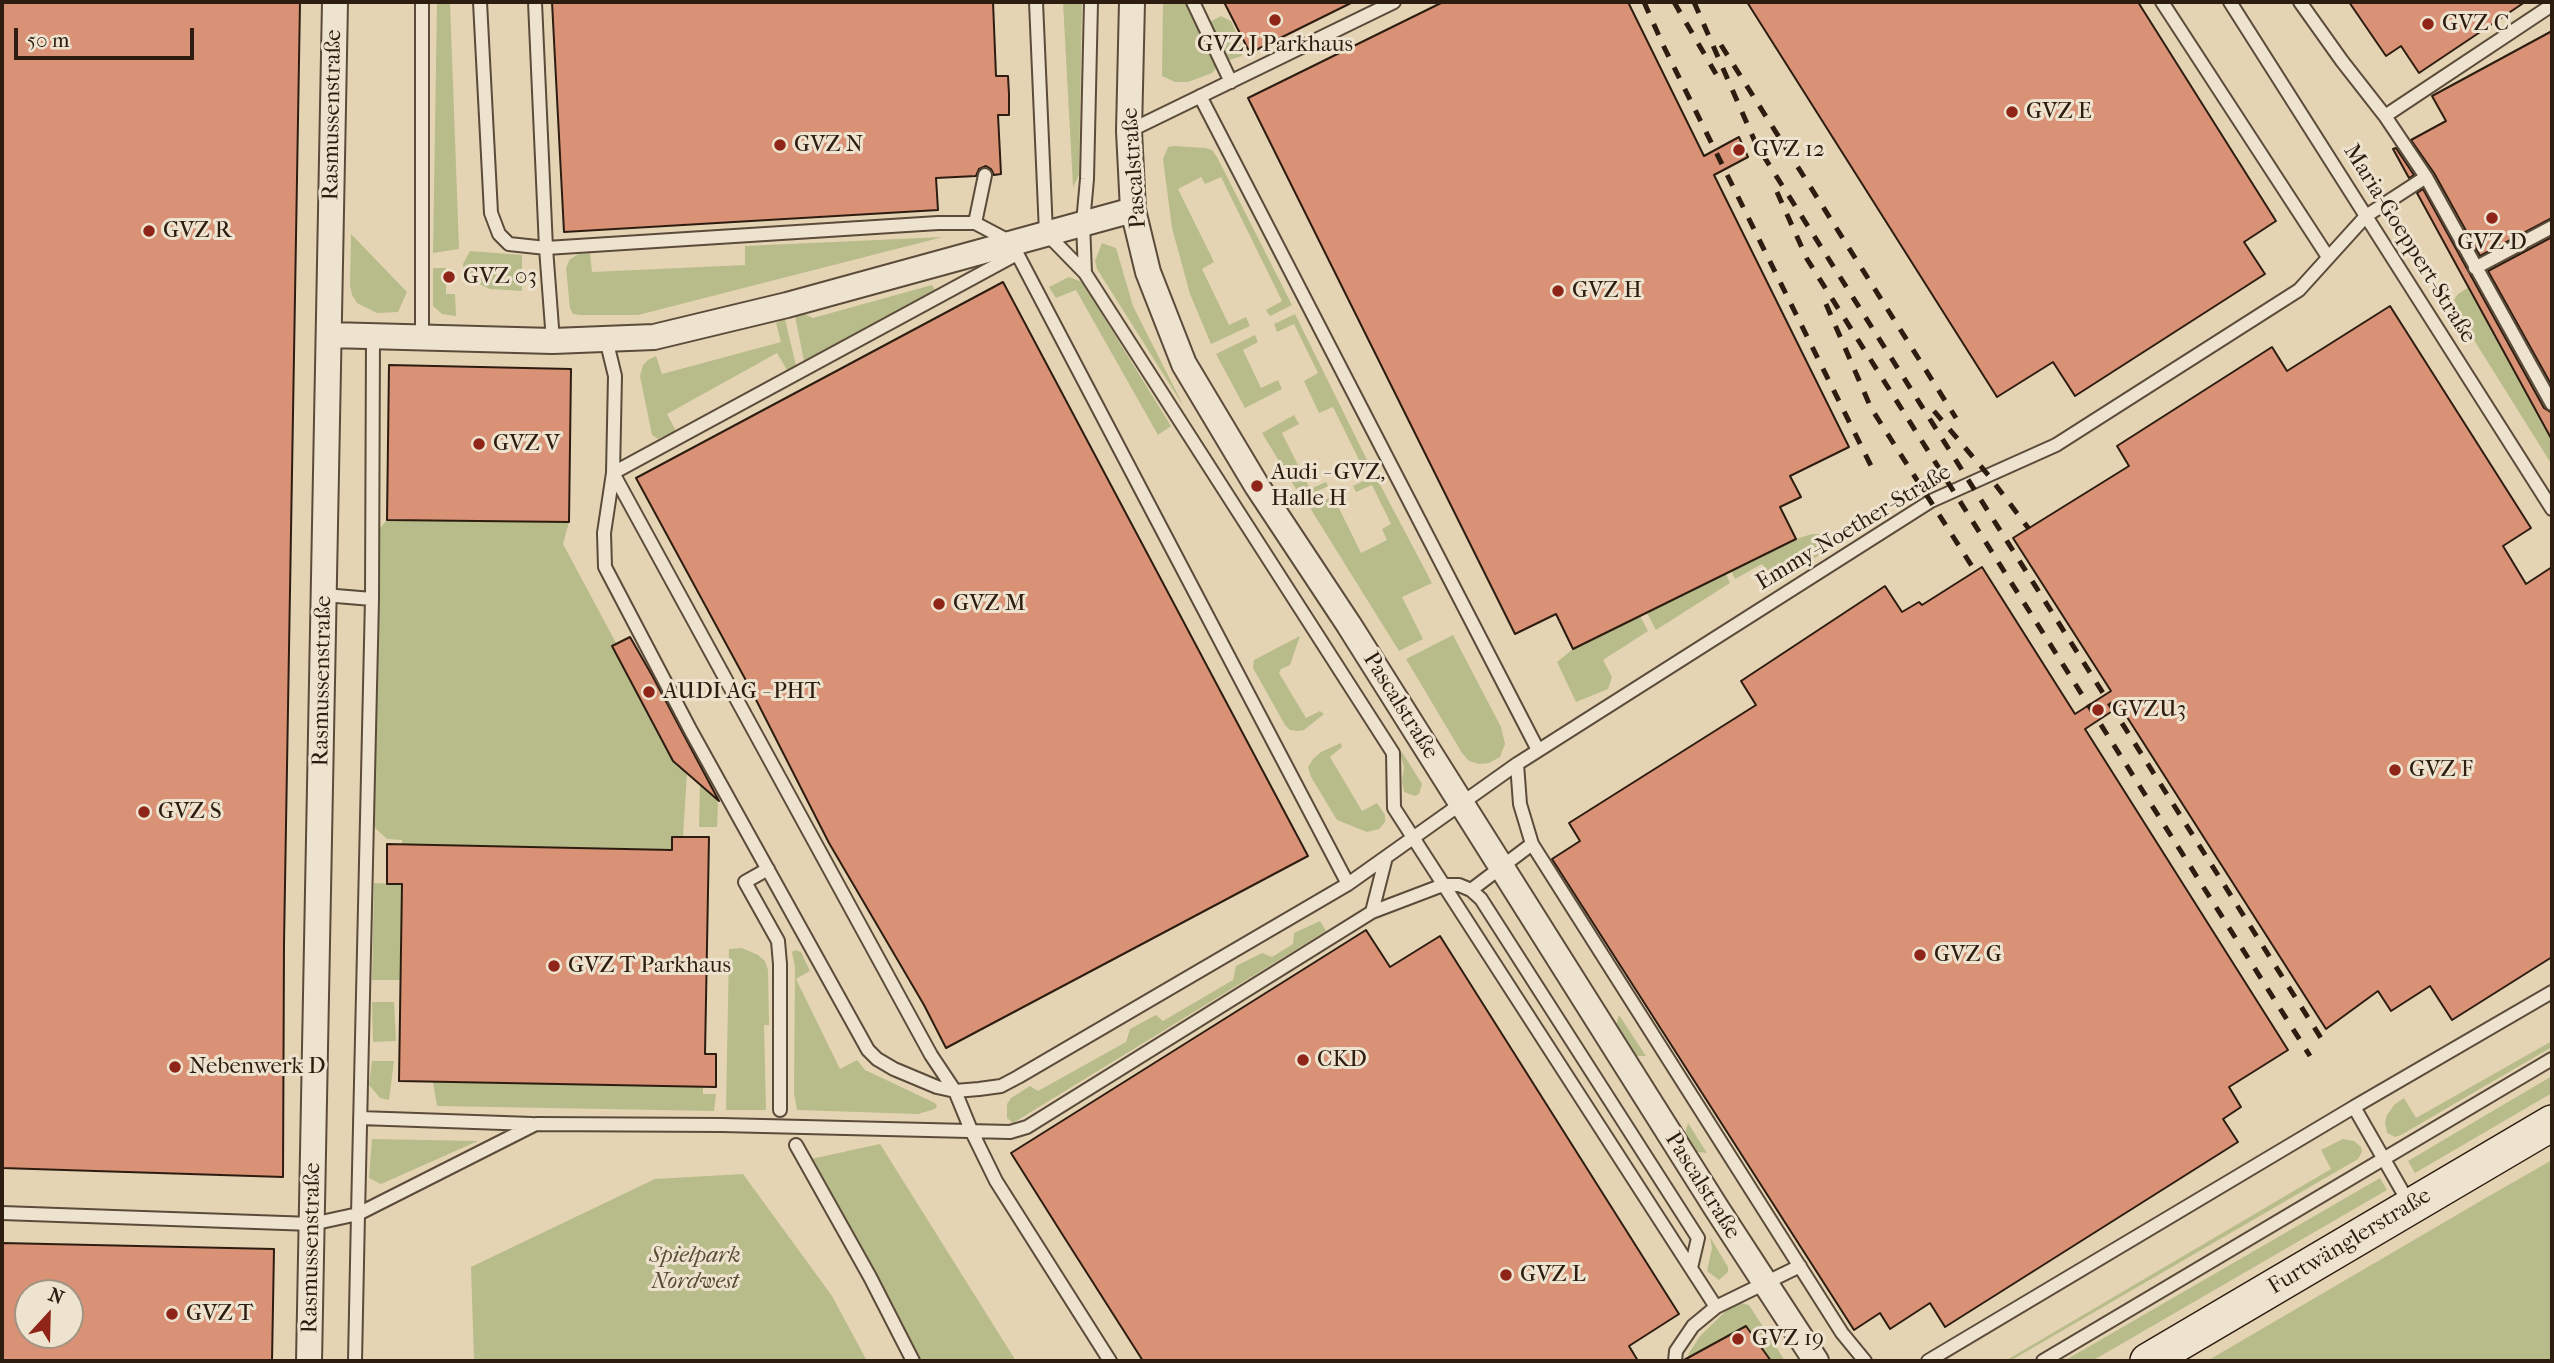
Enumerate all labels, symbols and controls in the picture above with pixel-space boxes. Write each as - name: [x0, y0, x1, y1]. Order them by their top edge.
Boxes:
- place label: GVZ C: [2442, 10, 2509, 38]
- marker: GVZ J Parkhaus: [1267, 12, 1283, 28]
- scale bar: [18, 14, 198, 58]
- marker: GVZ C: [2420, 16, 2436, 32]
- text: 50 m: [27, 28, 70, 52]
- street label: Rasmussenstraße: [318, 29, 348, 201]
- place label: GVZ J Parkhaus: [1197, 31, 1353, 59]
- place label: GVZ E: [2026, 98, 2092, 126]
- marker: GVZ E: [2004, 104, 2020, 120]
- street label: Pascalstraße: [1117, 107, 1153, 229]
- place label: GVZ N: [794, 131, 863, 159]
- place label: GVZ 12: [1753, 136, 1825, 164]
- marker: GVZ N: [772, 137, 788, 153]
- street label: Maria-Goeppert-Straße: [2337, 140, 2481, 348]
- marker: GVZ 12: [1731, 142, 1747, 158]
- marker: GVZ D: [2484, 210, 2500, 226]
- place label: GVZ R: [163, 217, 231, 245]
- marker: GVZ R: [141, 223, 157, 239]
- place label: GVZ D: [2457, 229, 2527, 257]
- place label: GVZ 03: [463, 263, 537, 291]
- marker: GVZ 03: [441, 269, 457, 285]
- place label: GVZ H: [1572, 277, 1642, 305]
- marker: GVZ H: [1550, 283, 1566, 299]
- place label: GVZ V: [493, 430, 560, 458]
- marker: GVZ V: [471, 436, 487, 452]
- place label: Audi - GVZ, Halle H: [1271, 459, 1385, 513]
- street label: Emmy-Noether-Straße: [1752, 459, 1956, 597]
- marker: Audi - GVZ, Halle H: [1249, 478, 1265, 494]
- place label: GVZ M: [953, 590, 1026, 618]
- street label: Rasmussenstraße: [308, 595, 338, 767]
- marker: GVZ M: [931, 596, 947, 612]
- street label: Pascalstraße: [1356, 647, 1444, 765]
- place label: AUDI AG - PHT: [663, 678, 820, 706]
- marker: AUDI AG - PHT: [641, 684, 657, 700]
- place label: GVZU3: [2112, 696, 2186, 724]
- marker: GVZU3: [2090, 702, 2106, 718]
- place label: GVZ F: [2409, 756, 2473, 784]
- marker: GVZ F: [2387, 762, 2403, 778]
- place label: GVZ S: [158, 798, 222, 826]
- marker: GVZ S: [136, 804, 152, 820]
- place label: GVZ G: [1934, 941, 2002, 969]
- marker: GVZ G: [1912, 947, 1928, 963]
- place label: GVZ T Parkhaus: [568, 952, 731, 980]
- marker: GVZ T Parkhaus: [546, 958, 562, 974]
- place label: CKD: [1317, 1046, 1367, 1074]
- marker: CKD: [1295, 1052, 1311, 1068]
- place label: Nebenwerk D: [189, 1053, 326, 1081]
- marker: Nebenwerk D: [167, 1059, 183, 1075]
- street label: Pascalstraße: [1658, 1127, 1746, 1245]
- street label: Rasmussenstraße: [297, 1162, 327, 1334]
- street label: Furtwänglerstraße: [2264, 1183, 2436, 1301]
- park label: Spielpark Nordwest: [649, 1242, 741, 1296]
- place label: GVZ L: [1520, 1261, 1586, 1289]
- marker: GVZ L: [1498, 1267, 1514, 1283]
- north arrow: [14, 1279, 84, 1349]
- text: N: [45, 1283, 67, 1309]
- place label: GVZ T: [186, 1300, 253, 1328]
- marker: GVZ T: [164, 1306, 180, 1322]
- place label: GVZ 19: [1752, 1325, 1824, 1353]
- marker: GVZ 19: [1730, 1331, 1746, 1347]

